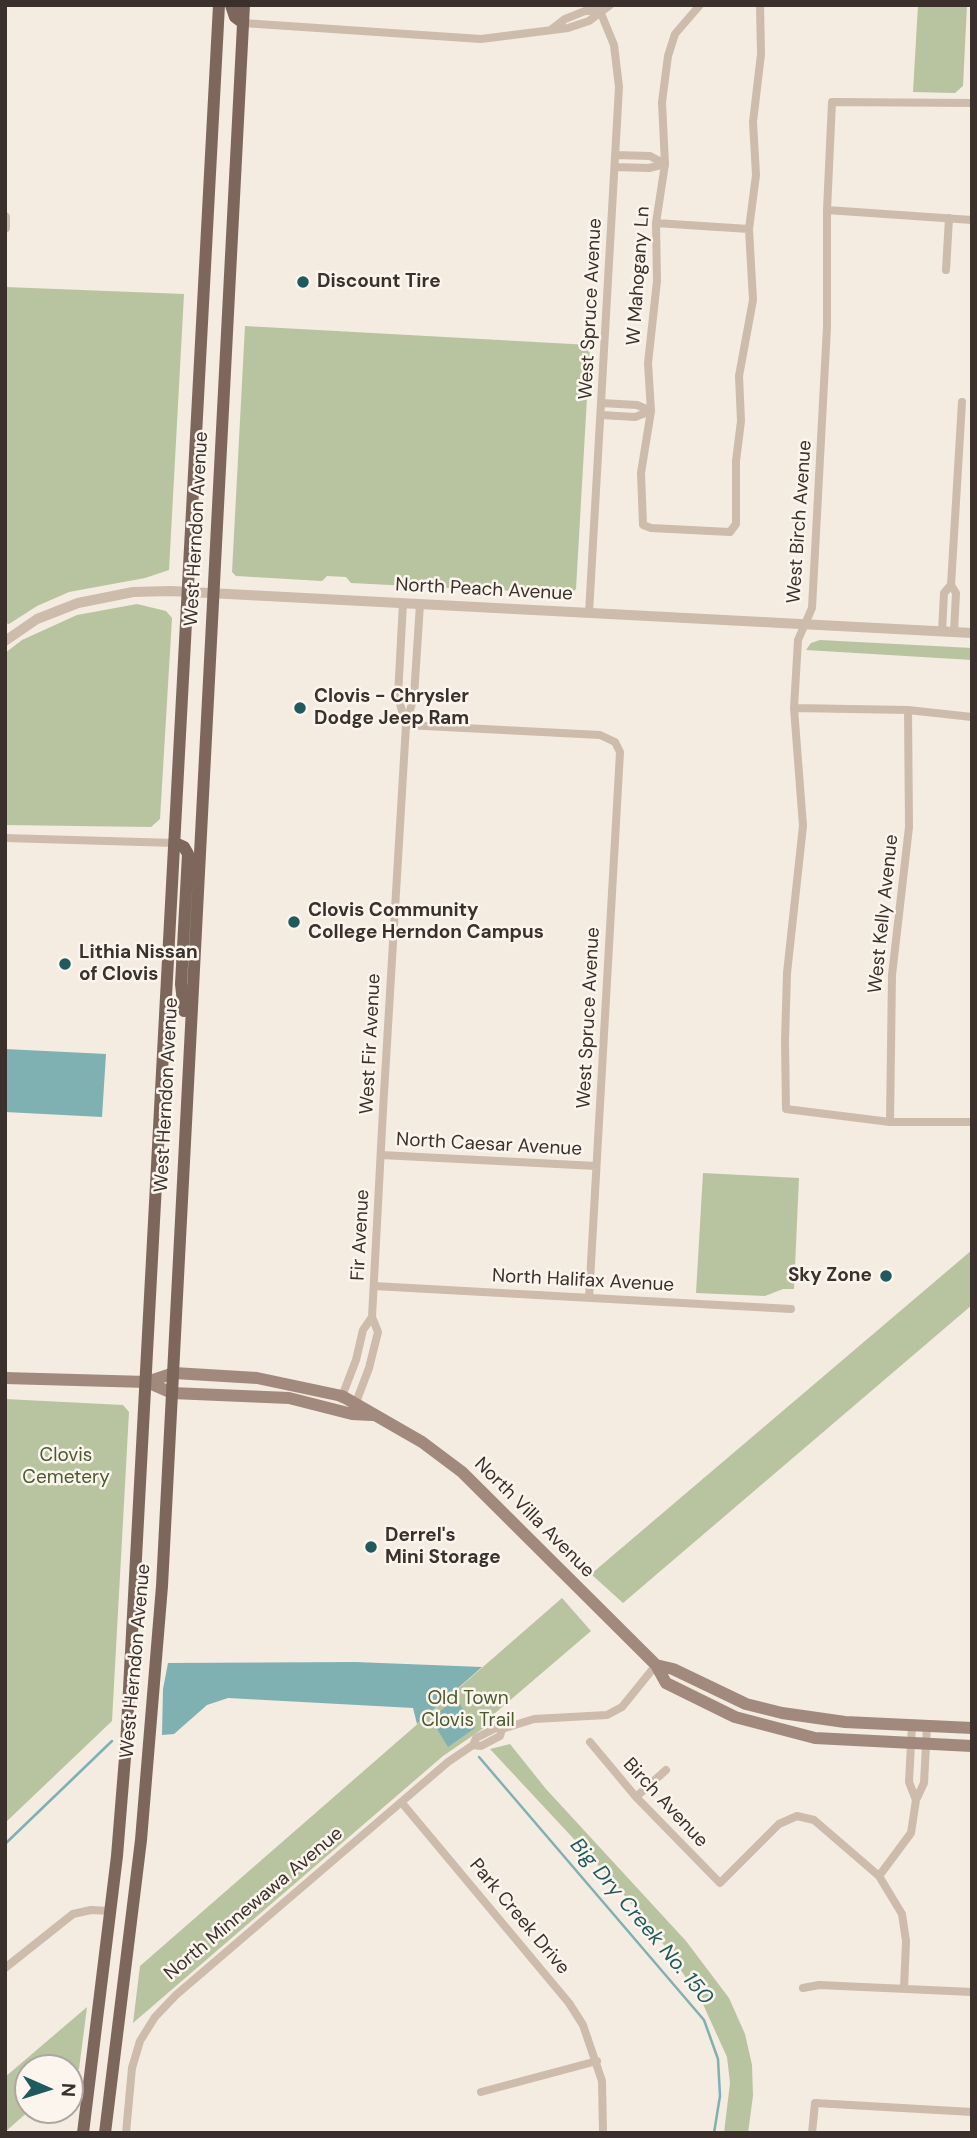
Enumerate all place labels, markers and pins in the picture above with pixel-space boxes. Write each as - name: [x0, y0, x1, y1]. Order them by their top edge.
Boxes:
- place label: Discount Tire: [317, 271, 441, 293]
- marker: Discount Tire: [295, 274, 311, 290]
- place label: Clovis - Chrysler Dodge Jeep Ram: [314, 686, 469, 730]
- marker: Clovis - Chrysler Dodge Jeep Ram: [292, 700, 308, 716]
- place label: Clovis Community College Herndon Campus: [308, 900, 544, 944]
- marker: Clovis Community College Herndon Campus: [286, 914, 302, 930]
- place label: Lithia Nissan of Clovis: [79, 942, 198, 986]
- marker: Lithia Nissan of Clovis: [57, 956, 73, 972]
- place label: Sky Zone: [788, 1265, 872, 1287]
- marker: Sky Zone: [878, 1268, 894, 1284]
- place label: Derrel's Mini Storage: [385, 1525, 501, 1569]
- marker: Derrel's Mini Storage: [363, 1539, 379, 1555]

